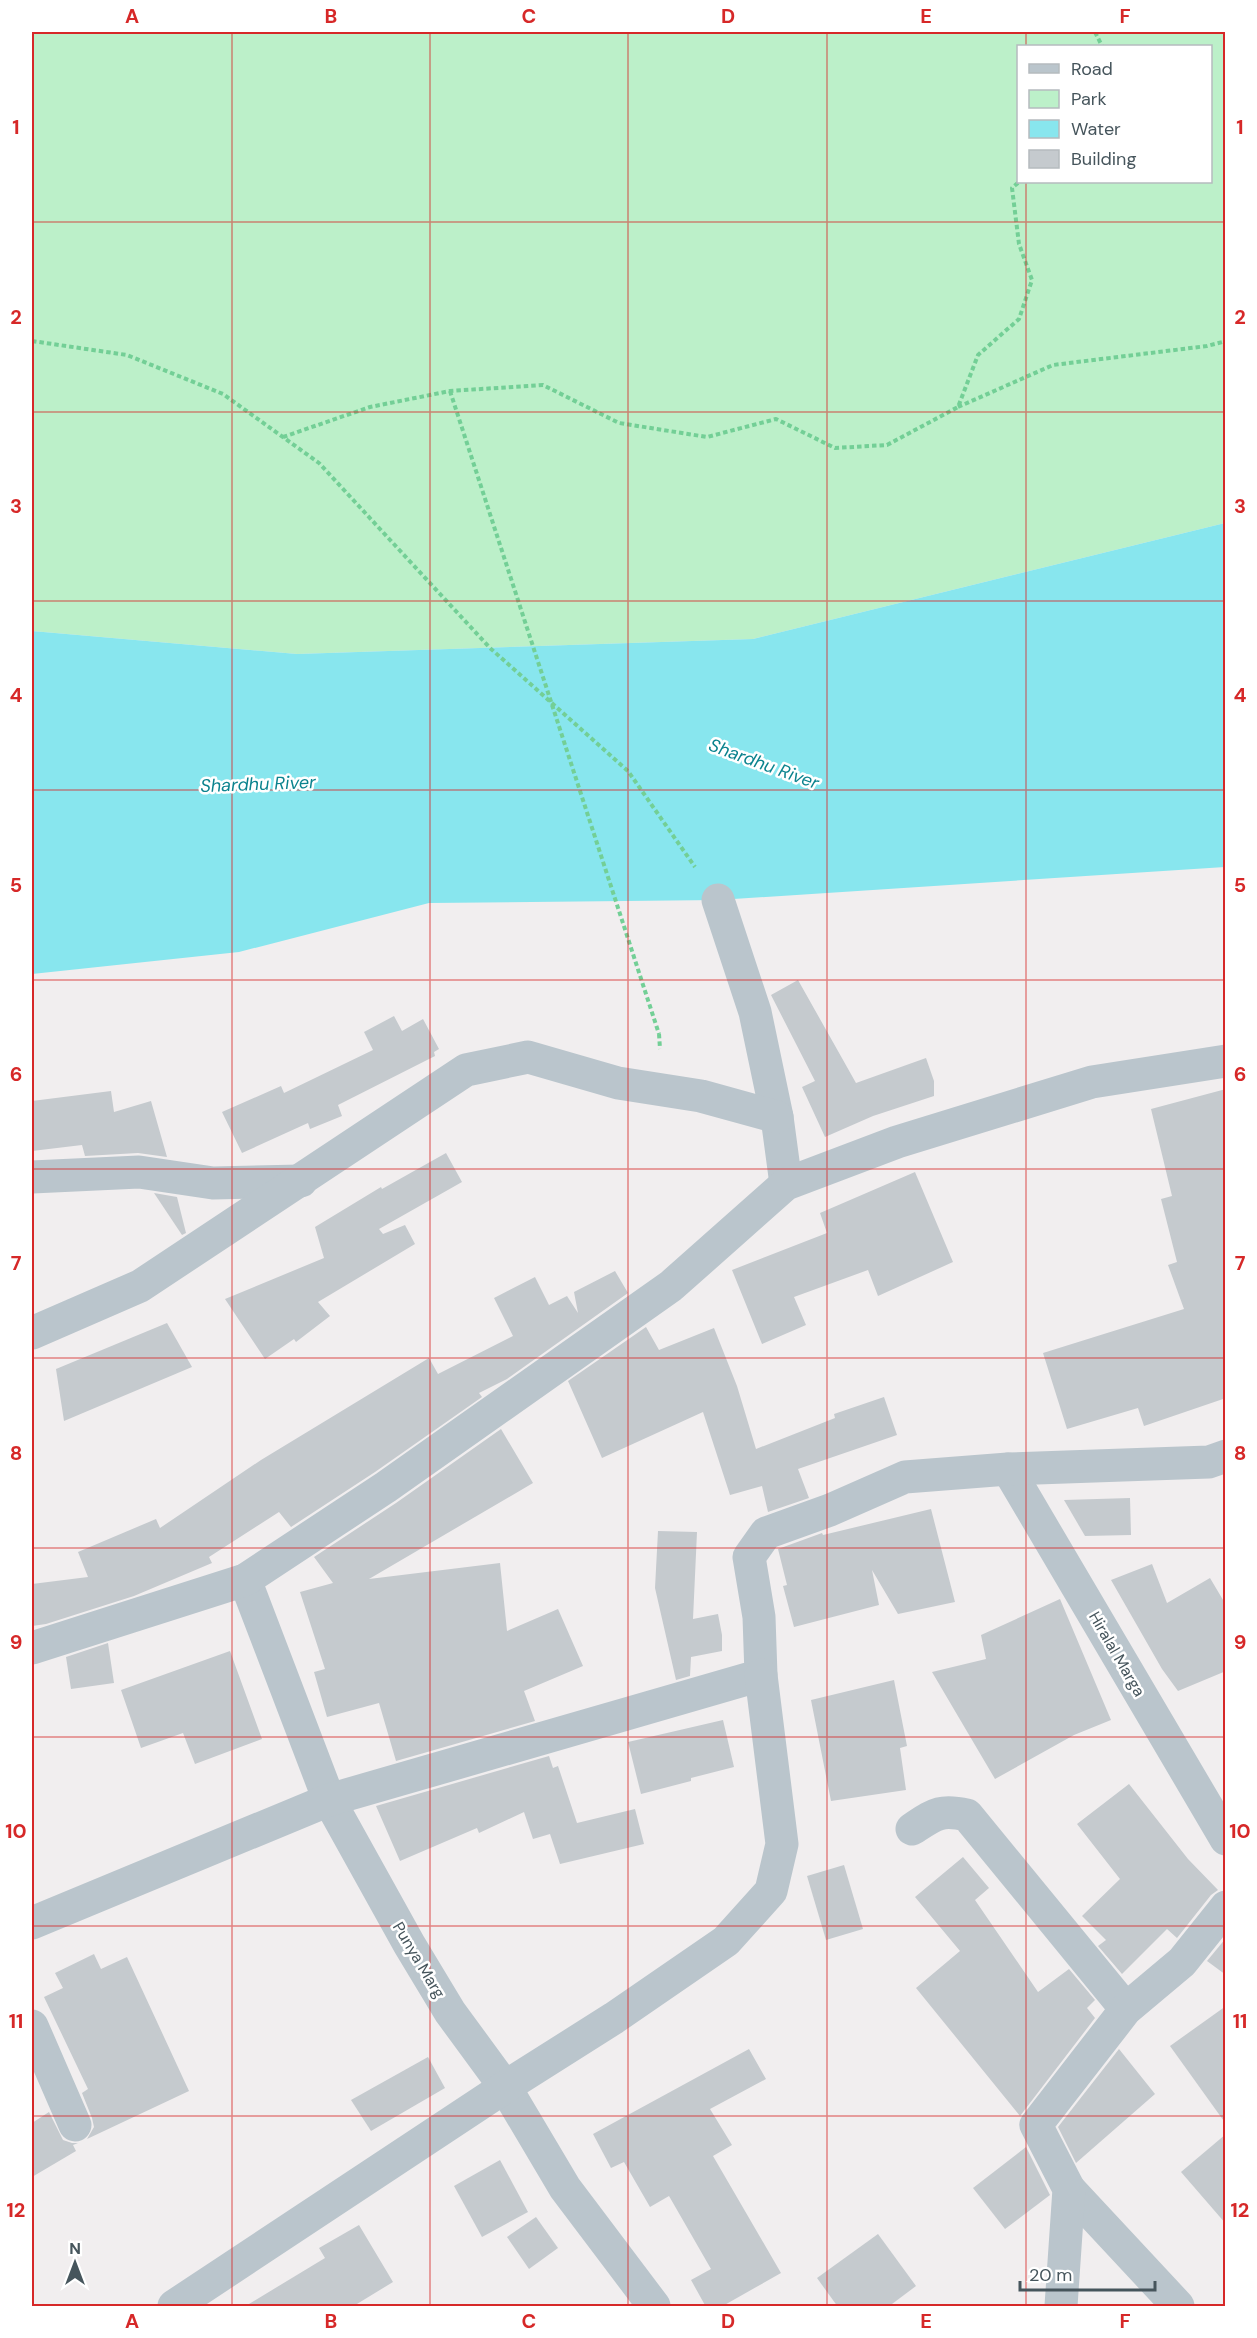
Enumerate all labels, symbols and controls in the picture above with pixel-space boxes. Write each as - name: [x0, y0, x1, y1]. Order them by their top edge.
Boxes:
- text: A: [125, 3, 139, 29]
- text: B: [325, 3, 337, 29]
- text: C: [522, 3, 536, 29]
- text: D: [721, 3, 735, 29]
- text: E: [920, 3, 932, 29]
- text: F: [1119, 3, 1131, 29]
- legend: [1017, 45, 1212, 183]
- text: Road: [1071, 57, 1113, 81]
- text: Park: [1071, 87, 1107, 111]
- text: 1: [12, 114, 20, 140]
- text: 1: [1236, 114, 1244, 140]
- text: Water: [1071, 117, 1121, 141]
- text: Building: [1071, 147, 1136, 171]
- text: 2: [10, 304, 22, 330]
- text: 2: [1234, 304, 1246, 330]
- text: 3: [10, 493, 22, 519]
- text: 3: [1234, 493, 1246, 519]
- text: 4: [10, 682, 23, 708]
- text: 4: [1234, 682, 1247, 708]
- water label: Shardhu River: [706, 733, 824, 795]
- water label: Shardhu River: [200, 770, 318, 798]
- text: 5: [10, 872, 22, 898]
- text: 5: [1234, 872, 1246, 898]
- text: 6: [10, 1061, 22, 1087]
- text: 6: [1234, 1061, 1246, 1087]
- text: 7: [11, 1250, 22, 1276]
- text: 7: [1235, 1250, 1246, 1276]
- text: 8: [10, 1440, 22, 1466]
- text: 8: [1234, 1440, 1246, 1466]
- street label: Hiralal Marga: [1084, 1608, 1150, 1700]
- text: 9: [10, 1629, 22, 1655]
- text: 9: [1234, 1629, 1246, 1655]
- text: 10: [5, 1818, 27, 1844]
- text: 10: [1229, 1818, 1251, 1844]
- street label: Punya Marg: [388, 1918, 450, 2002]
- text: 11: [9, 2008, 23, 2034]
- text: 11: [1233, 2008, 1247, 2034]
- text: 12: [7, 2197, 25, 2223]
- text: 12: [1231, 2197, 1249, 2223]
- north arrow: [45, 2233, 105, 2293]
- text: N: [69, 2238, 81, 2259]
- scale bar: [1020, 2254, 1155, 2292]
- text: 20 m: [1029, 2263, 1072, 2287]
- text: A: [125, 2308, 139, 2334]
- text: B: [325, 2308, 337, 2334]
- text: C: [522, 2308, 536, 2334]
- text: D: [721, 2308, 735, 2334]
- text: E: [920, 2308, 932, 2334]
- text: F: [1119, 2308, 1131, 2334]

